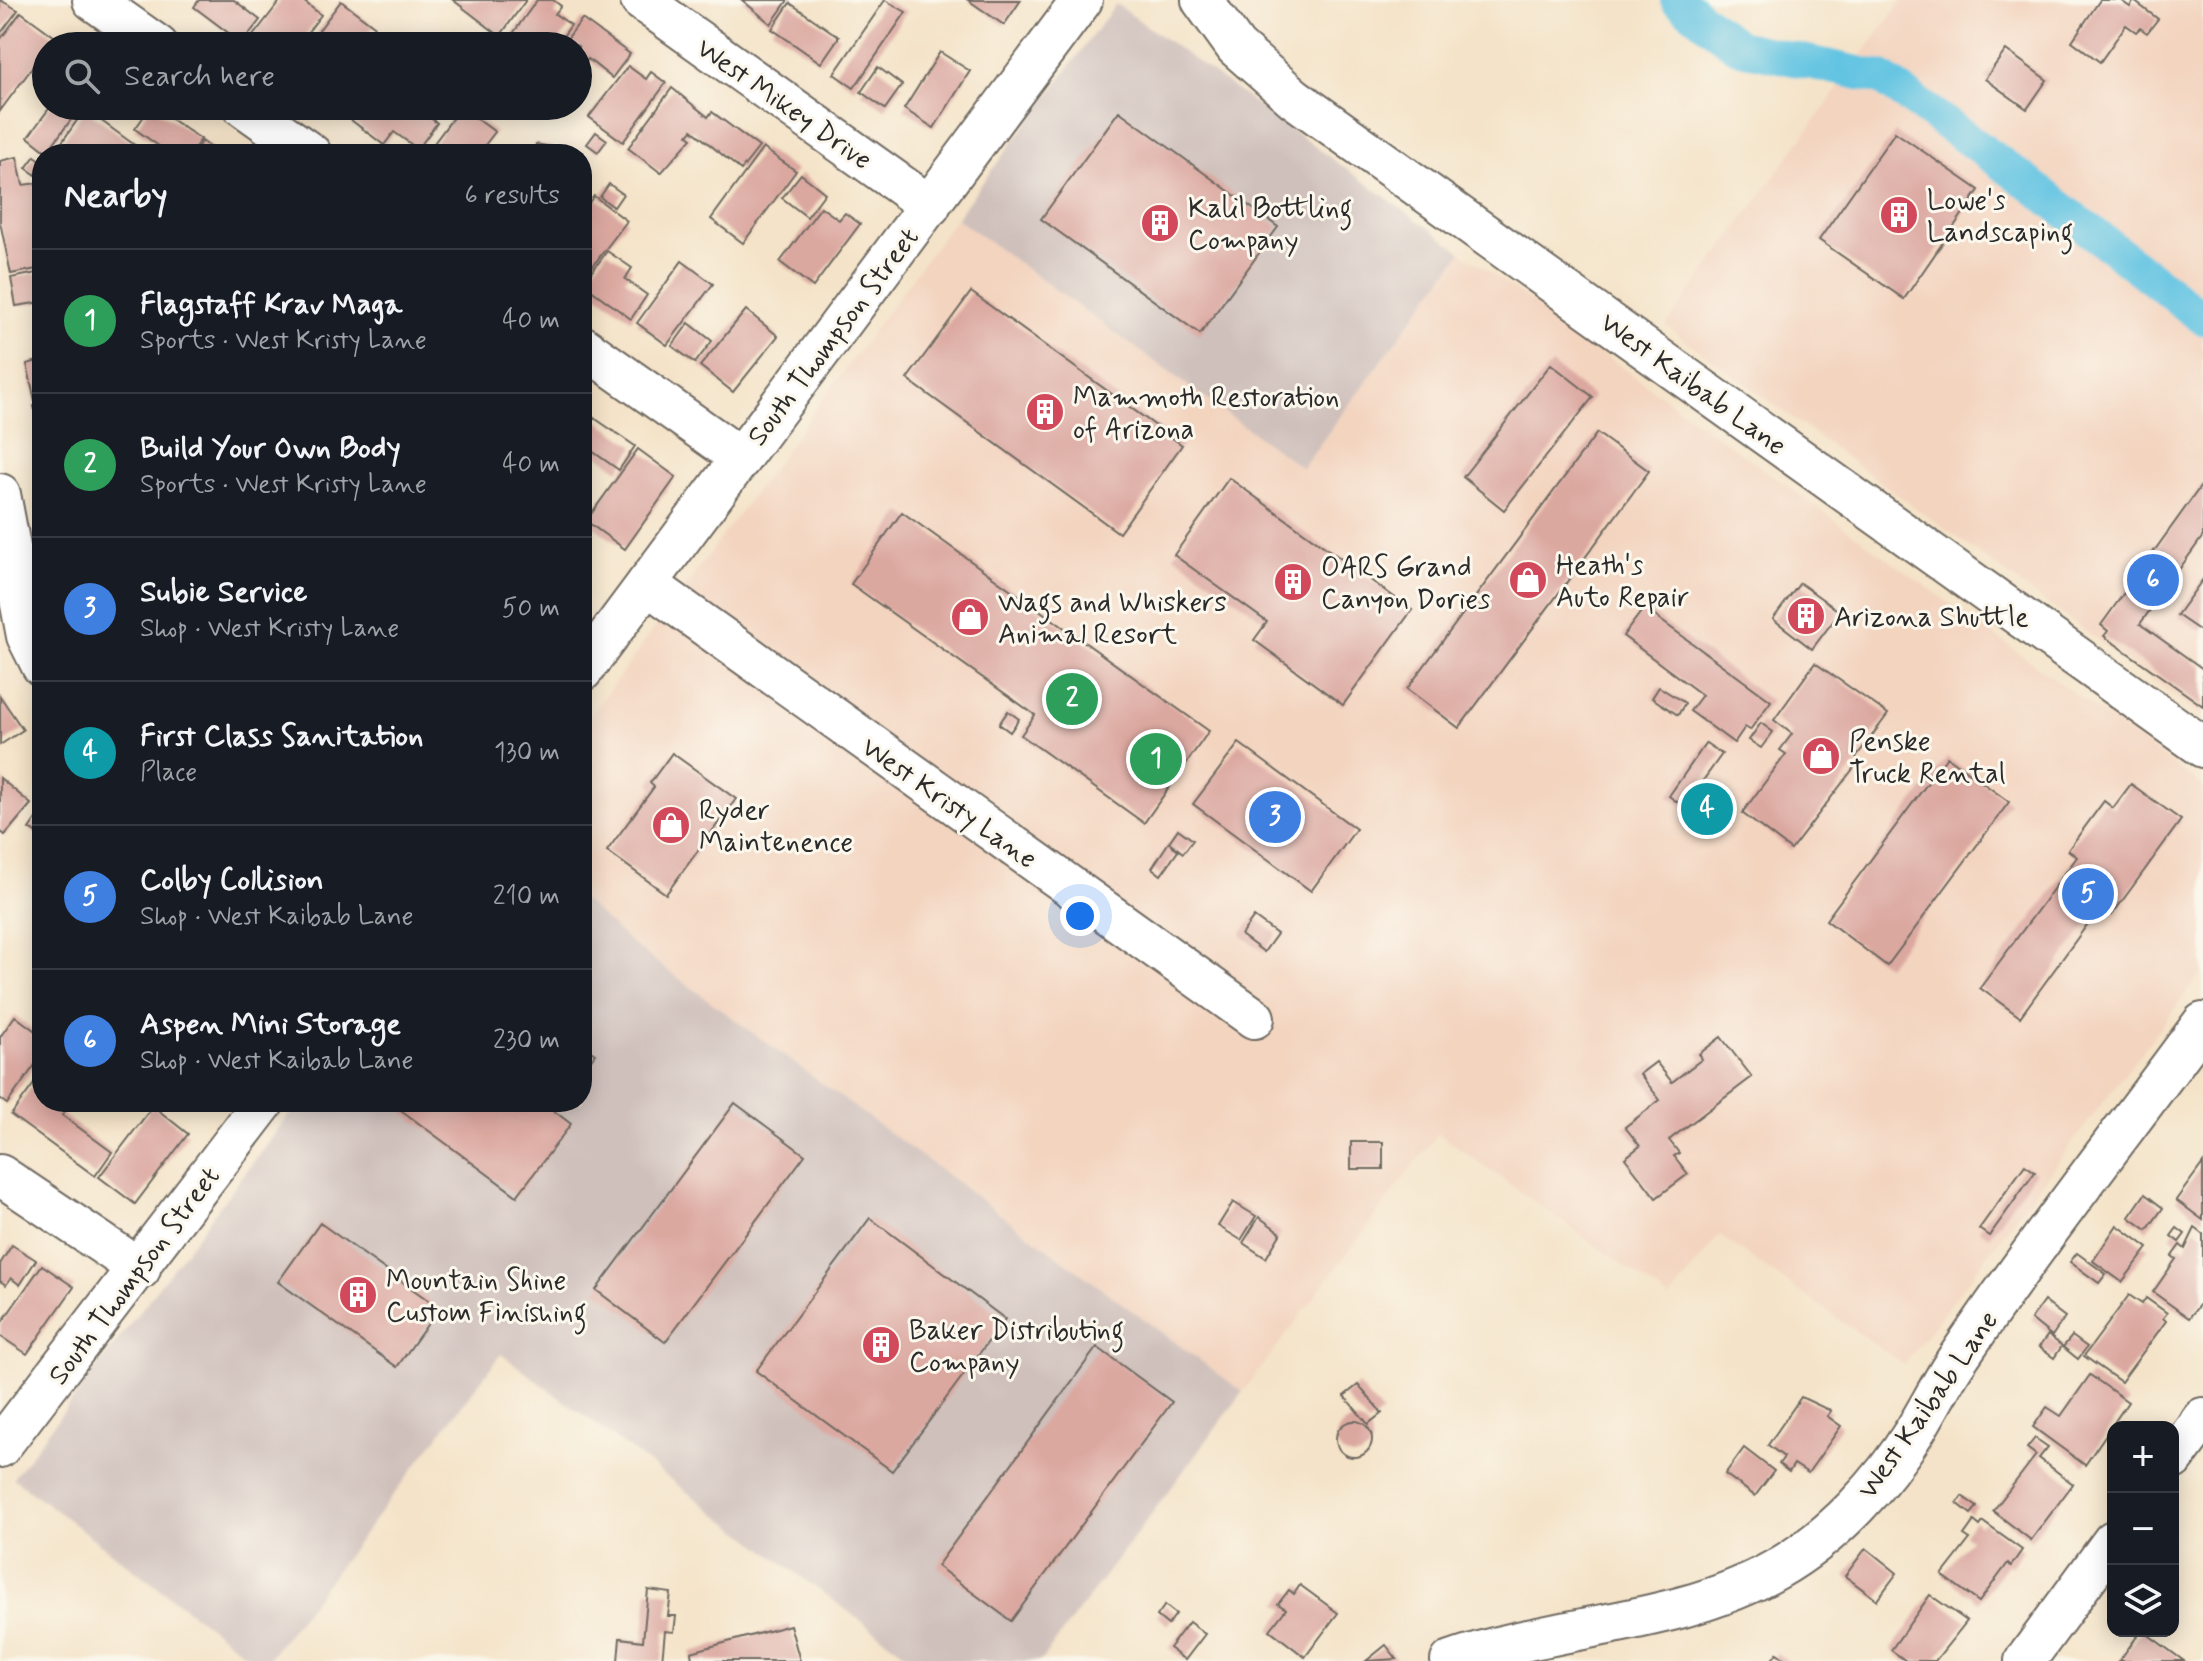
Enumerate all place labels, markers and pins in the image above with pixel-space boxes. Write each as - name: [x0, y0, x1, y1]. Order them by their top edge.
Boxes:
- place label: Lowe's Landscaping: [1927, 183, 2073, 255]
- place label: Kalil Bottling Company: [1188, 191, 1352, 260]
- building icon: Lowe's Landscaping: [1878, 194, 1920, 236]
- building icon: Kalil Bottling Company: [1139, 202, 1181, 244]
- place label: Mammoth Restoration of Arizona: [1073, 380, 1339, 449]
- building icon: Mammoth Restoration of Arizona: [1024, 391, 1066, 433]
- place label: Heath's Auto Repair: [1556, 548, 1689, 617]
- place label: OARS Grand Canyon Dories: [1321, 550, 1490, 619]
- pin: 6: [2127, 550, 2179, 610]
- shop icon: Heath's Auto Repair: [1507, 559, 1549, 601]
- building icon: OARS Grand Canyon Dories: [1272, 561, 1314, 603]
- place label: Wags and Whiskers Animal Resort: [998, 585, 1227, 654]
- building icon: Arizona Shuttle: [1785, 595, 1827, 637]
- shop icon: Wags and Whiskers Animal Resort: [949, 596, 991, 638]
- place label: Arizona Shuttle: [1834, 600, 2029, 637]
- pin: 2: [1046, 669, 1098, 729]
- place label: Penske Truck Rental: [1849, 724, 2006, 793]
- pin: 1: [1130, 729, 1182, 789]
- shop icon: Penske Truck Rental: [1800, 735, 1842, 777]
- pin: 4: [1681, 779, 1733, 839]
- pin: 3: [1249, 787, 1301, 847]
- place label: Ryder Maintenence: [699, 793, 853, 862]
- shop icon: Ryder Maintenence: [650, 804, 692, 846]
- pin: 5: [2062, 864, 2114, 924]
- place label: Mountain Shine Custom Finishing: [386, 1263, 587, 1335]
- building icon: Mountain Shine Custom Finishing: [337, 1274, 379, 1316]
- place label: Baker Distributing Company: [909, 1313, 1124, 1382]
- building icon: Baker Distributing Company: [860, 1324, 902, 1366]

